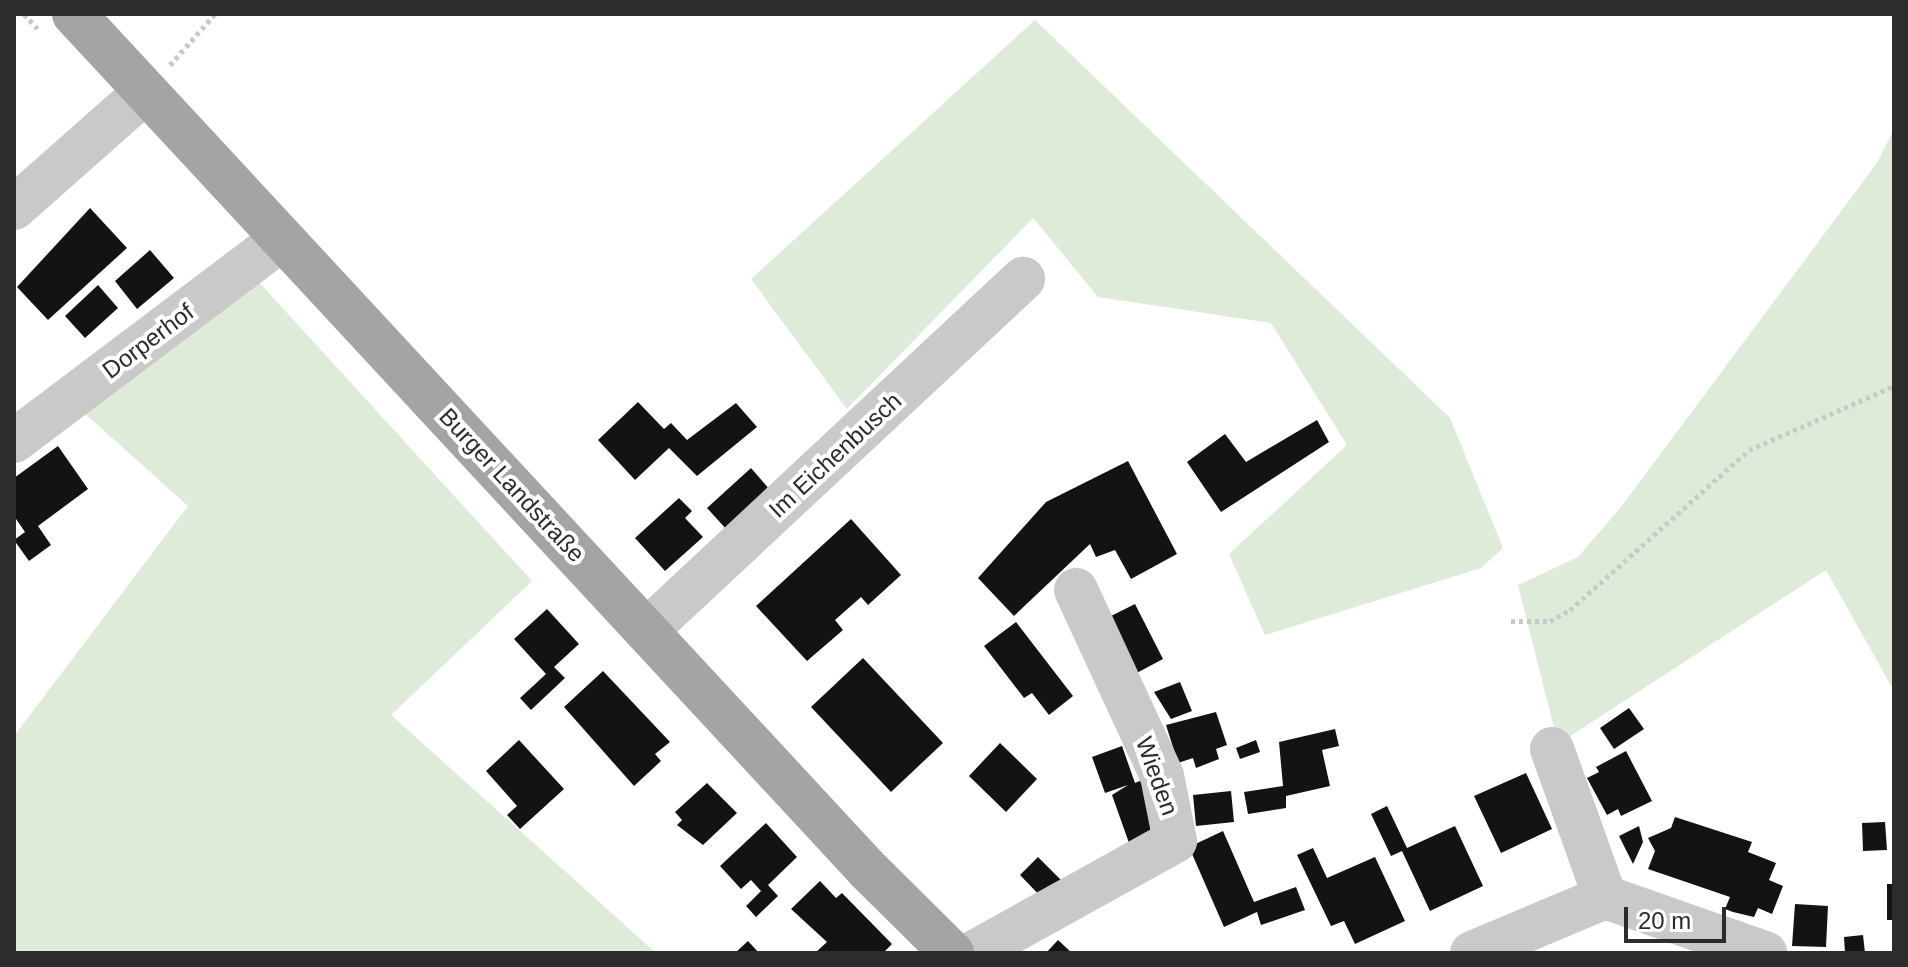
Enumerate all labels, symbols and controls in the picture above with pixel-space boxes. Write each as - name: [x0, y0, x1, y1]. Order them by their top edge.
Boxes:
- street label: Dorperhof: [97, 297, 199, 385]
- street label: Im Eichenbusch: [763, 386, 907, 524]
- street label: Burger Landstraße: [433, 402, 591, 568]
- street label: Wieden: [1130, 733, 1184, 819]
- scale bar: [1628, 891, 1730, 941]
- text: 20 m: [1638, 907, 1691, 934]

